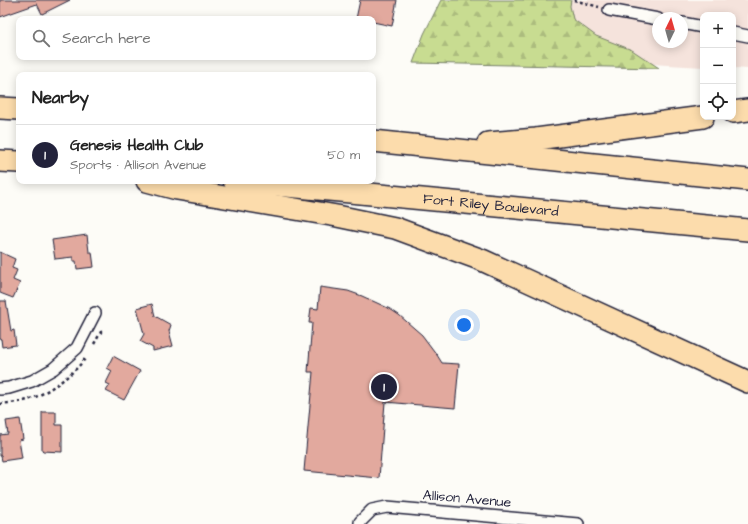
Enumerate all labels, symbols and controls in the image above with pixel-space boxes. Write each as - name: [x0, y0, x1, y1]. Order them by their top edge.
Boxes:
- north arrow: [652, 12, 688, 48]
- map controls: [700, 12, 736, 120]
- button: +: [700, 12, 736, 48]
- search box: [16, 16, 376, 60]
- icon: search: [30, 27, 52, 49]
- text: Search here: [62, 28, 151, 49]
- button: −: [700, 48, 736, 84]
- button: locate: [700, 84, 736, 120]
- text: Nearby: [32, 86, 89, 110]
- text: Genesis Health Club: [70, 135, 203, 156]
- text: 1: [44, 146, 46, 164]
- text: 50 m: [327, 146, 360, 164]
- text: Sports · Allison Avenue: [70, 156, 206, 174]
- street label: Fort Riley Boulevard: [422, 189, 559, 222]
- your location: [454, 315, 474, 335]
- pin: 1: [371, 372, 397, 402]
- street label: Allison Avenue: [422, 485, 512, 513]

